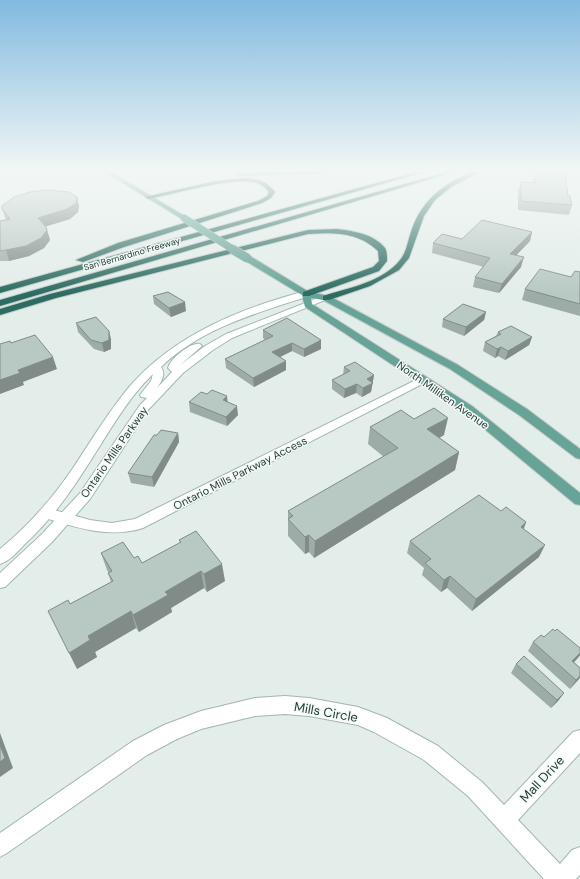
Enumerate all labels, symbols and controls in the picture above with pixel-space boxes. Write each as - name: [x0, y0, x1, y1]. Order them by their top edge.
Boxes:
- street label: San Bernardino Freeway: [82, 234, 182, 274]
- street label: North Milliken Avenue: [394, 358, 492, 432]
- street label: Ontario Mills Parkway: [77, 404, 151, 500]
- street label: Ontario Mills Parkway Access: [171, 433, 309, 513]
- street label: Mills Circle: [293, 698, 359, 726]
- street label: Mall Drive: [516, 752, 568, 806]

